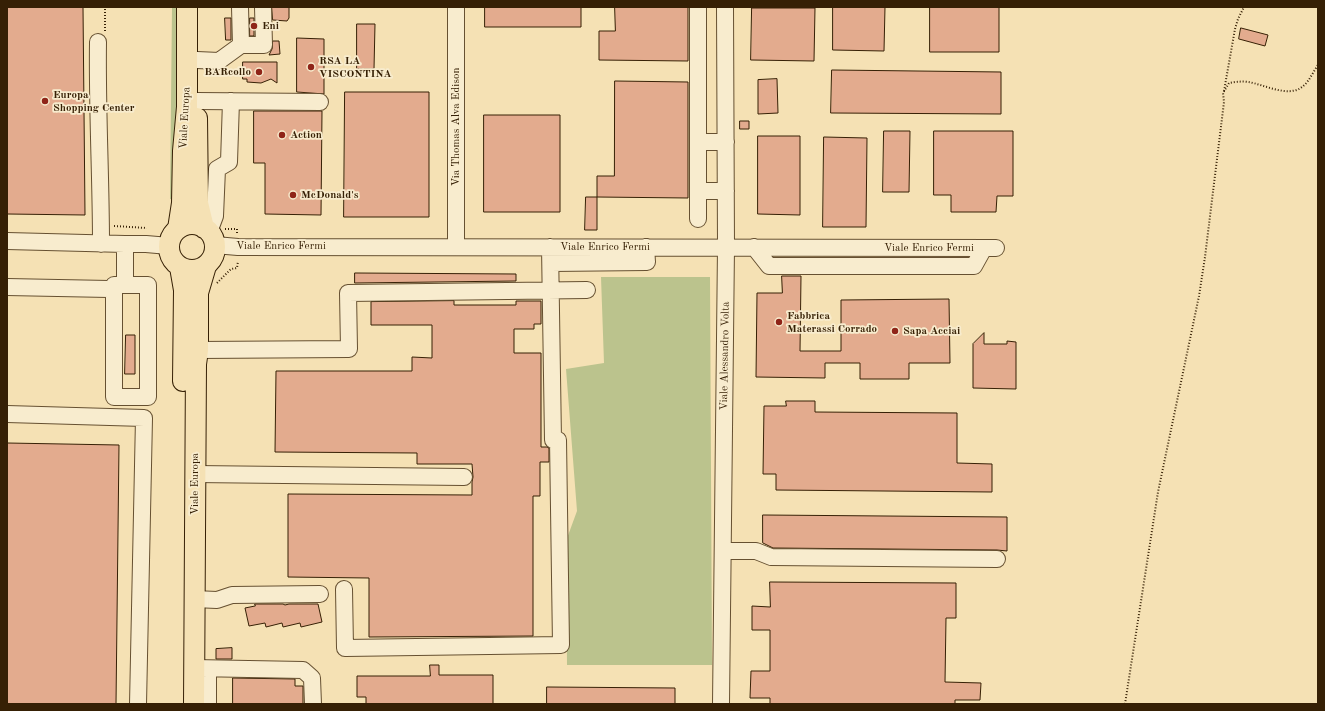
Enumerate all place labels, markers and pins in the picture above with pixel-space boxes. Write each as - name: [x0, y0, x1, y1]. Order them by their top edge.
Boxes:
- place label: Eni: [262, 19, 279, 33]
- marker: Eni: [249, 21, 259, 31]
- place label: RSA LA VISCONTINA: [319, 54, 391, 80]
- marker: RSA LA VISCONTINA: [306, 62, 316, 72]
- place label: BARcollo: [204, 65, 251, 79]
- marker: BARcollo: [254, 67, 264, 77]
- place label: Europa Shopping Center: [53, 88, 135, 114]
- marker: Europa Shopping Center: [40, 96, 50, 106]
- place label: Action: [290, 128, 322, 142]
- marker: Action: [277, 130, 287, 140]
- place label: McDonald's: [301, 188, 359, 202]
- marker: McDonald's: [288, 190, 298, 200]
- place label: Fabbrica Materassi Corrado: [787, 309, 877, 335]
- marker: Fabbrica Materassi Corrado: [774, 317, 784, 327]
- place label: Sapa Acciai: [903, 324, 960, 338]
- marker: Sapa Acciai: [890, 326, 900, 336]

